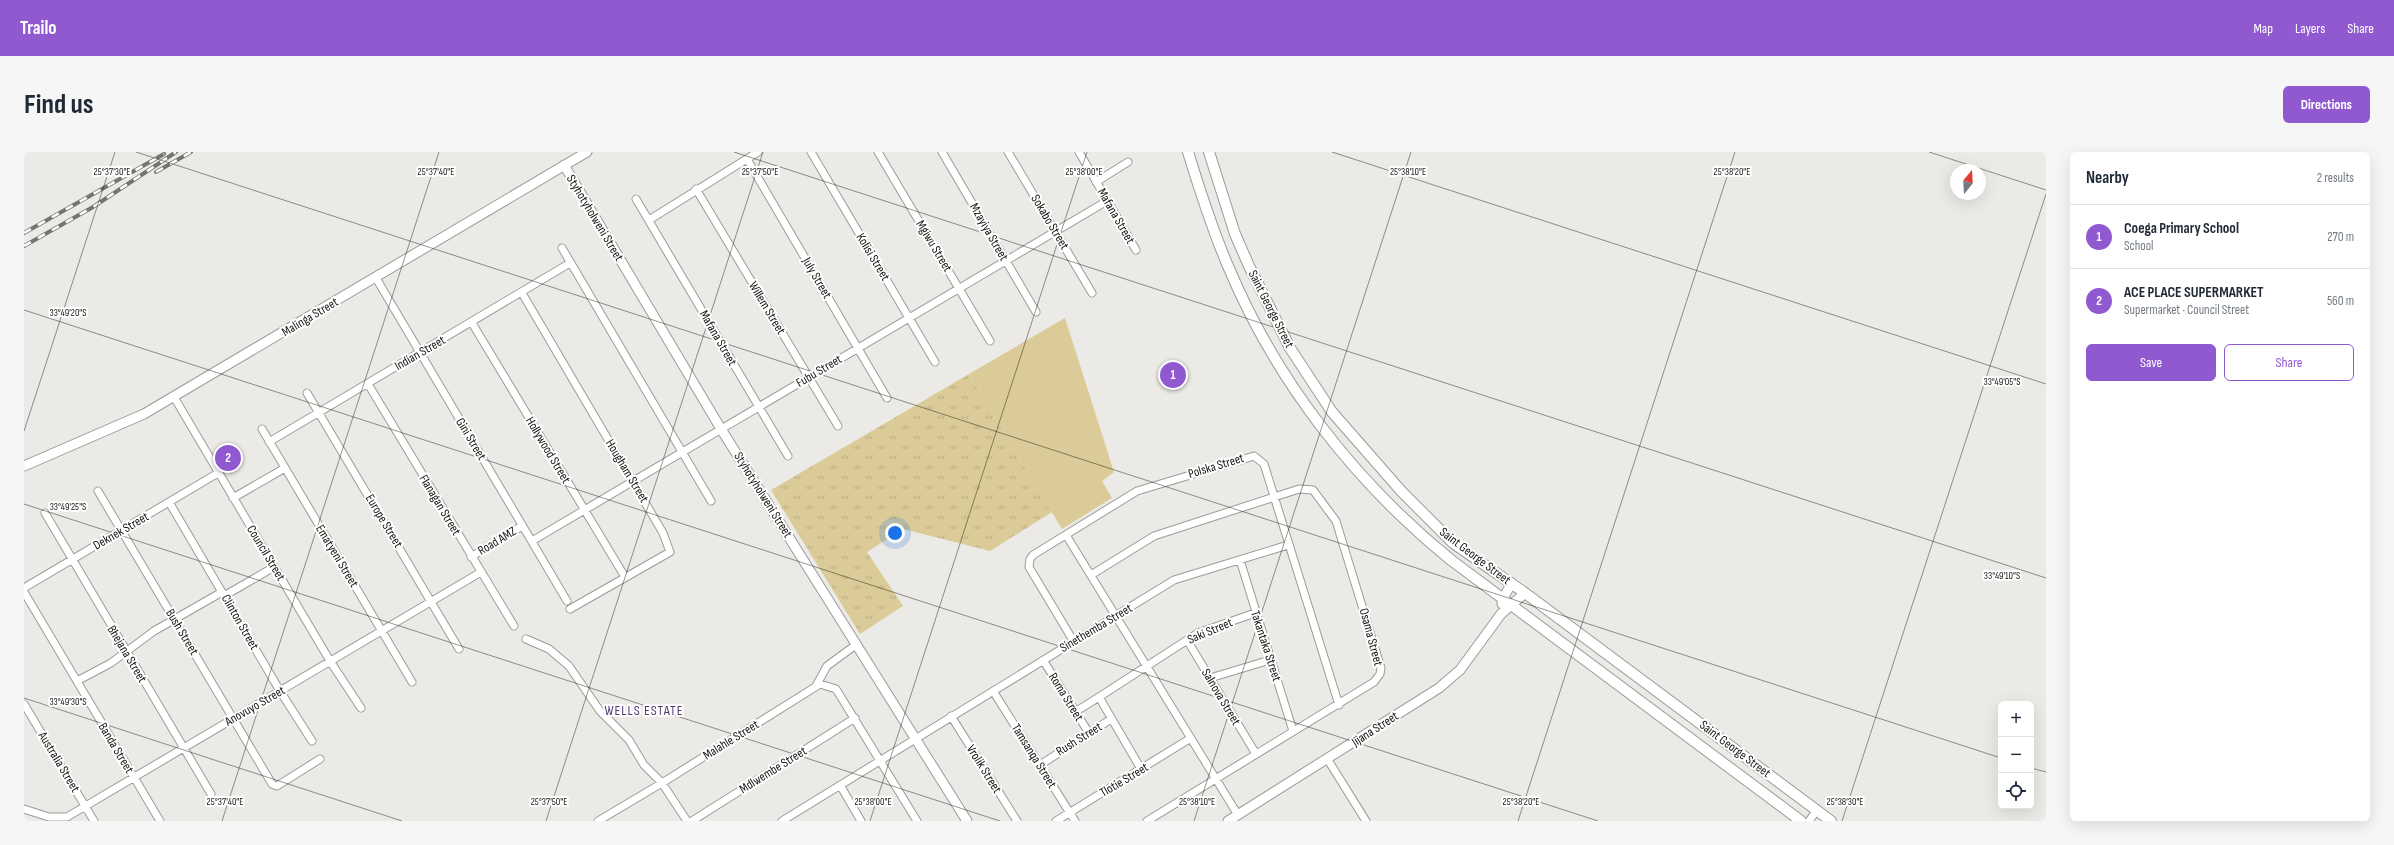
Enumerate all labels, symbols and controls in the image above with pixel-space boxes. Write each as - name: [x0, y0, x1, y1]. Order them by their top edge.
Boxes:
- text: Trailo: [20, 17, 57, 40]
- text: Map: [2253, 20, 2273, 37]
- text: Layers: [2295, 20, 2325, 37]
- text: Share: [2347, 20, 2374, 37]
- button: Directions: [2283, 86, 2370, 123]
- text: Find us: [24, 88, 93, 121]
- north arrow: [1950, 164, 1986, 200]
- text: 25°37'30"E: [94, 166, 130, 178]
- text: 25°37'40"E: [418, 166, 454, 178]
- text: 25°37'50"E: [742, 166, 778, 178]
- text: 25°38'00"E: [1065, 166, 1103, 178]
- text: 25°38'10"E: [1390, 166, 1426, 178]
- text: 25°38'20"E: [1714, 166, 1750, 178]
- text: Nearby: [2086, 168, 2129, 188]
- text: 2 results: [2317, 170, 2354, 186]
- street label: Styhotyholweni Street: [563, 172, 627, 264]
- street label: Mafana Street: [1094, 185, 1138, 247]
- street label: Sokabo Street: [1027, 192, 1073, 252]
- street label: Mzayiya Street: [966, 200, 1012, 264]
- street label: Mgiwu Street: [912, 217, 956, 275]
- text: Coega Primary School: [2124, 219, 2239, 238]
- text: 1: [2096, 229, 2102, 245]
- text: 270 m: [2327, 229, 2354, 245]
- street label: Kolisi Street: [853, 230, 893, 284]
- text: School: [2124, 238, 2154, 254]
- street label: July Street: [798, 254, 835, 302]
- street label: Saint George Street: [1245, 267, 1297, 351]
- street label: Willem Street: [745, 279, 789, 337]
- text: ACE PLACE SUPERMARKET: [2124, 283, 2264, 302]
- text: 2: [2096, 293, 2102, 309]
- text: 560 m: [2327, 293, 2354, 309]
- street label: Malinga Street: [279, 294, 341, 340]
- text: Supermarket · Council Street: [2124, 302, 2249, 318]
- text: 33°49'20"S: [49, 307, 87, 319]
- street label: Mafana Street: [696, 307, 740, 369]
- street label: Indian Street: [392, 332, 448, 374]
- button: Save: [2086, 344, 2216, 381]
- button: Share: [2224, 344, 2354, 381]
- street label: Fubu Street: [793, 351, 845, 391]
- pin: 1: [1160, 360, 1186, 390]
- text: 33°49'05"S: [1983, 376, 2021, 388]
- street label: Hollywood Street: [522, 414, 574, 486]
- street label: Gini Street: [452, 415, 490, 463]
- street label: Hougham Street: [602, 436, 652, 506]
- pin: 2: [215, 443, 241, 473]
- street label: Styhotyholweni Street: [730, 449, 796, 541]
- street label: Polska Street: [1186, 450, 1246, 482]
- street label: Flanagan Street: [416, 472, 464, 538]
- street label: Europe Street: [362, 491, 406, 551]
- text: 33°49'25"S: [50, 501, 86, 513]
- street label: Deknek Street: [90, 509, 152, 553]
- street label: Council Street: [243, 522, 289, 584]
- street label: Ematyeni Street: [312, 522, 362, 590]
- street label: Road AMZ: [475, 523, 520, 559]
- your location: [885, 523, 905, 543]
- street label: Saint George Street: [1436, 524, 1514, 588]
- text: 33°49'10"S: [1984, 570, 2020, 582]
- street label: Clinton Street: [218, 591, 262, 653]
- street label: Sinethemba Street: [1057, 600, 1135, 656]
- street label: Bush Street: [162, 606, 202, 658]
- street label: Osama Street: [1356, 606, 1386, 668]
- street label: Takantaka Street: [1247, 609, 1285, 683]
- street label: Saki Street: [1185, 614, 1235, 648]
- street label: Bhejana Street: [104, 622, 150, 686]
- street label: Salnova Street: [1198, 666, 1244, 728]
- street label: Roma Street: [1045, 670, 1087, 724]
- street label: Anovuyo Street: [221, 682, 288, 730]
- text: 33°49'30"S: [49, 696, 87, 708]
- map controls: [1998, 701, 2034, 809]
- button: +: [1998, 701, 2034, 737]
- district label: WELLS ESTATE: [604, 702, 684, 719]
- street label: Jijana Street: [1348, 708, 1401, 751]
- street label: Malahle Street: [700, 717, 762, 763]
- street label: Saint George Street: [1696, 717, 1774, 781]
- street label: Rush Street: [1053, 719, 1105, 759]
- street label: Banda Street: [95, 720, 137, 776]
- street label: Tamsanqa Street: [1008, 721, 1060, 791]
- street label: Australia Street: [34, 728, 83, 795]
- button: −: [1998, 737, 2034, 773]
- street label: Vrolik Street: [963, 742, 1005, 796]
- street label: Mdlwembe Street: [736, 743, 810, 797]
- street label: Tlotie Street: [1097, 759, 1151, 801]
- button: locate: [1998, 773, 2034, 809]
- text: 25°37'40"E: [207, 796, 243, 808]
- text: 25°37'50"E: [531, 796, 567, 808]
- text: 25°38'00"E: [854, 796, 892, 808]
- text: 25°38'10"E: [1179, 796, 1215, 808]
- text: 25°38'20"E: [1503, 796, 1539, 808]
- text: 25°38'30"E: [1827, 796, 1863, 808]

